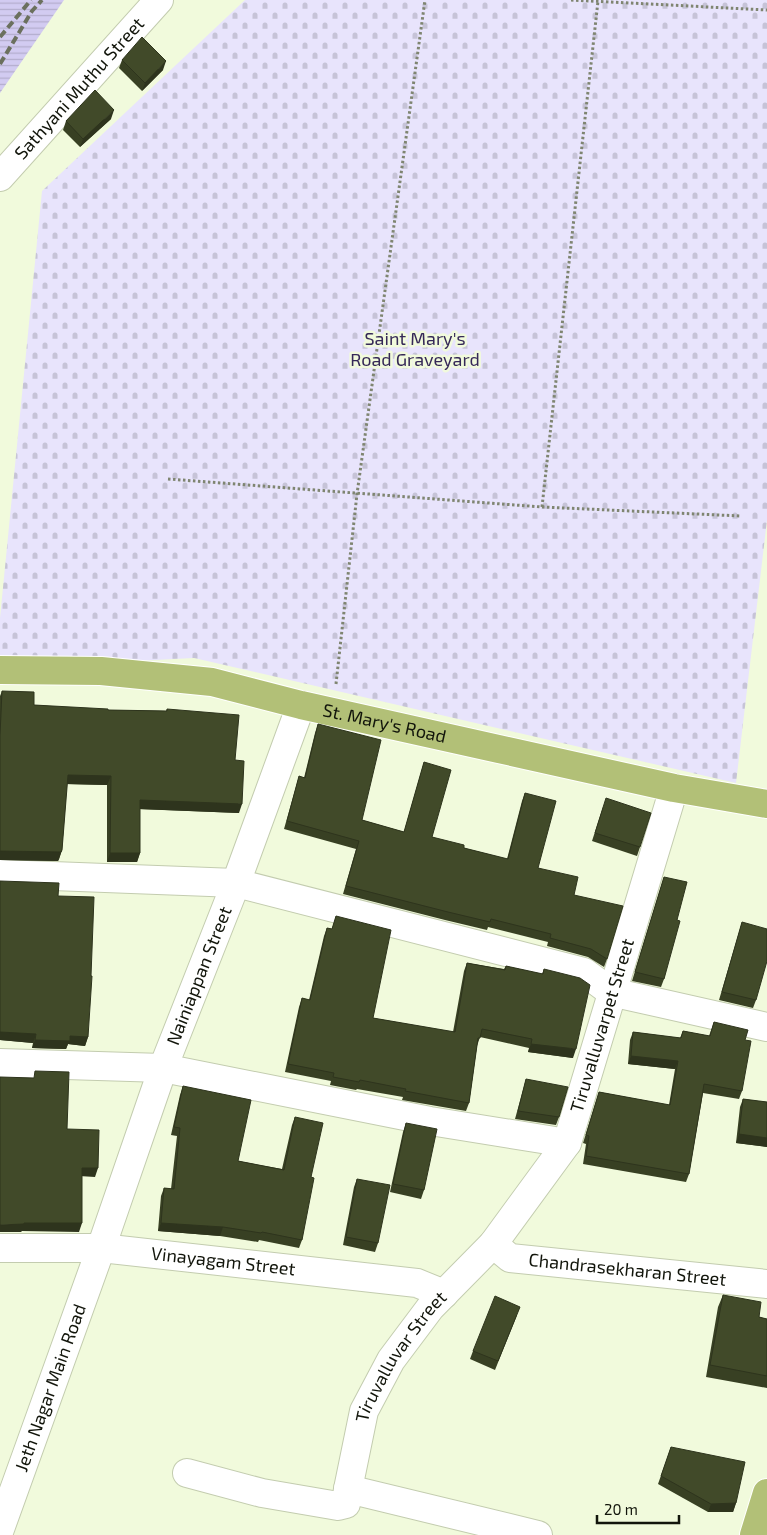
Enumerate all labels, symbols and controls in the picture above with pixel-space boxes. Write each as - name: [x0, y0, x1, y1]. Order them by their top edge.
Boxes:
- street label: Sathyani Muthu Street: [9, 12, 148, 163]
- park label: Saint Mary's Road Graveyard: [350, 327, 480, 370]
- street label: St. Mary's Road: [321, 698, 449, 747]
- street label: Nainiappan Street: [161, 903, 236, 1048]
- street label: Tiruvalluvarpet Street: [565, 936, 638, 1115]
- street label: Vinayagam Street: [150, 1242, 297, 1279]
- street label: Chandrasekharan Street: [528, 1248, 727, 1290]
- street label: Tiruvalluvar Street: [350, 1286, 451, 1424]
- street label: Jeth Nagar Main Road: [10, 1301, 90, 1474]
- scale bar: [597, 1492, 680, 1524]
- text: 20 m: [604, 1500, 638, 1518]

